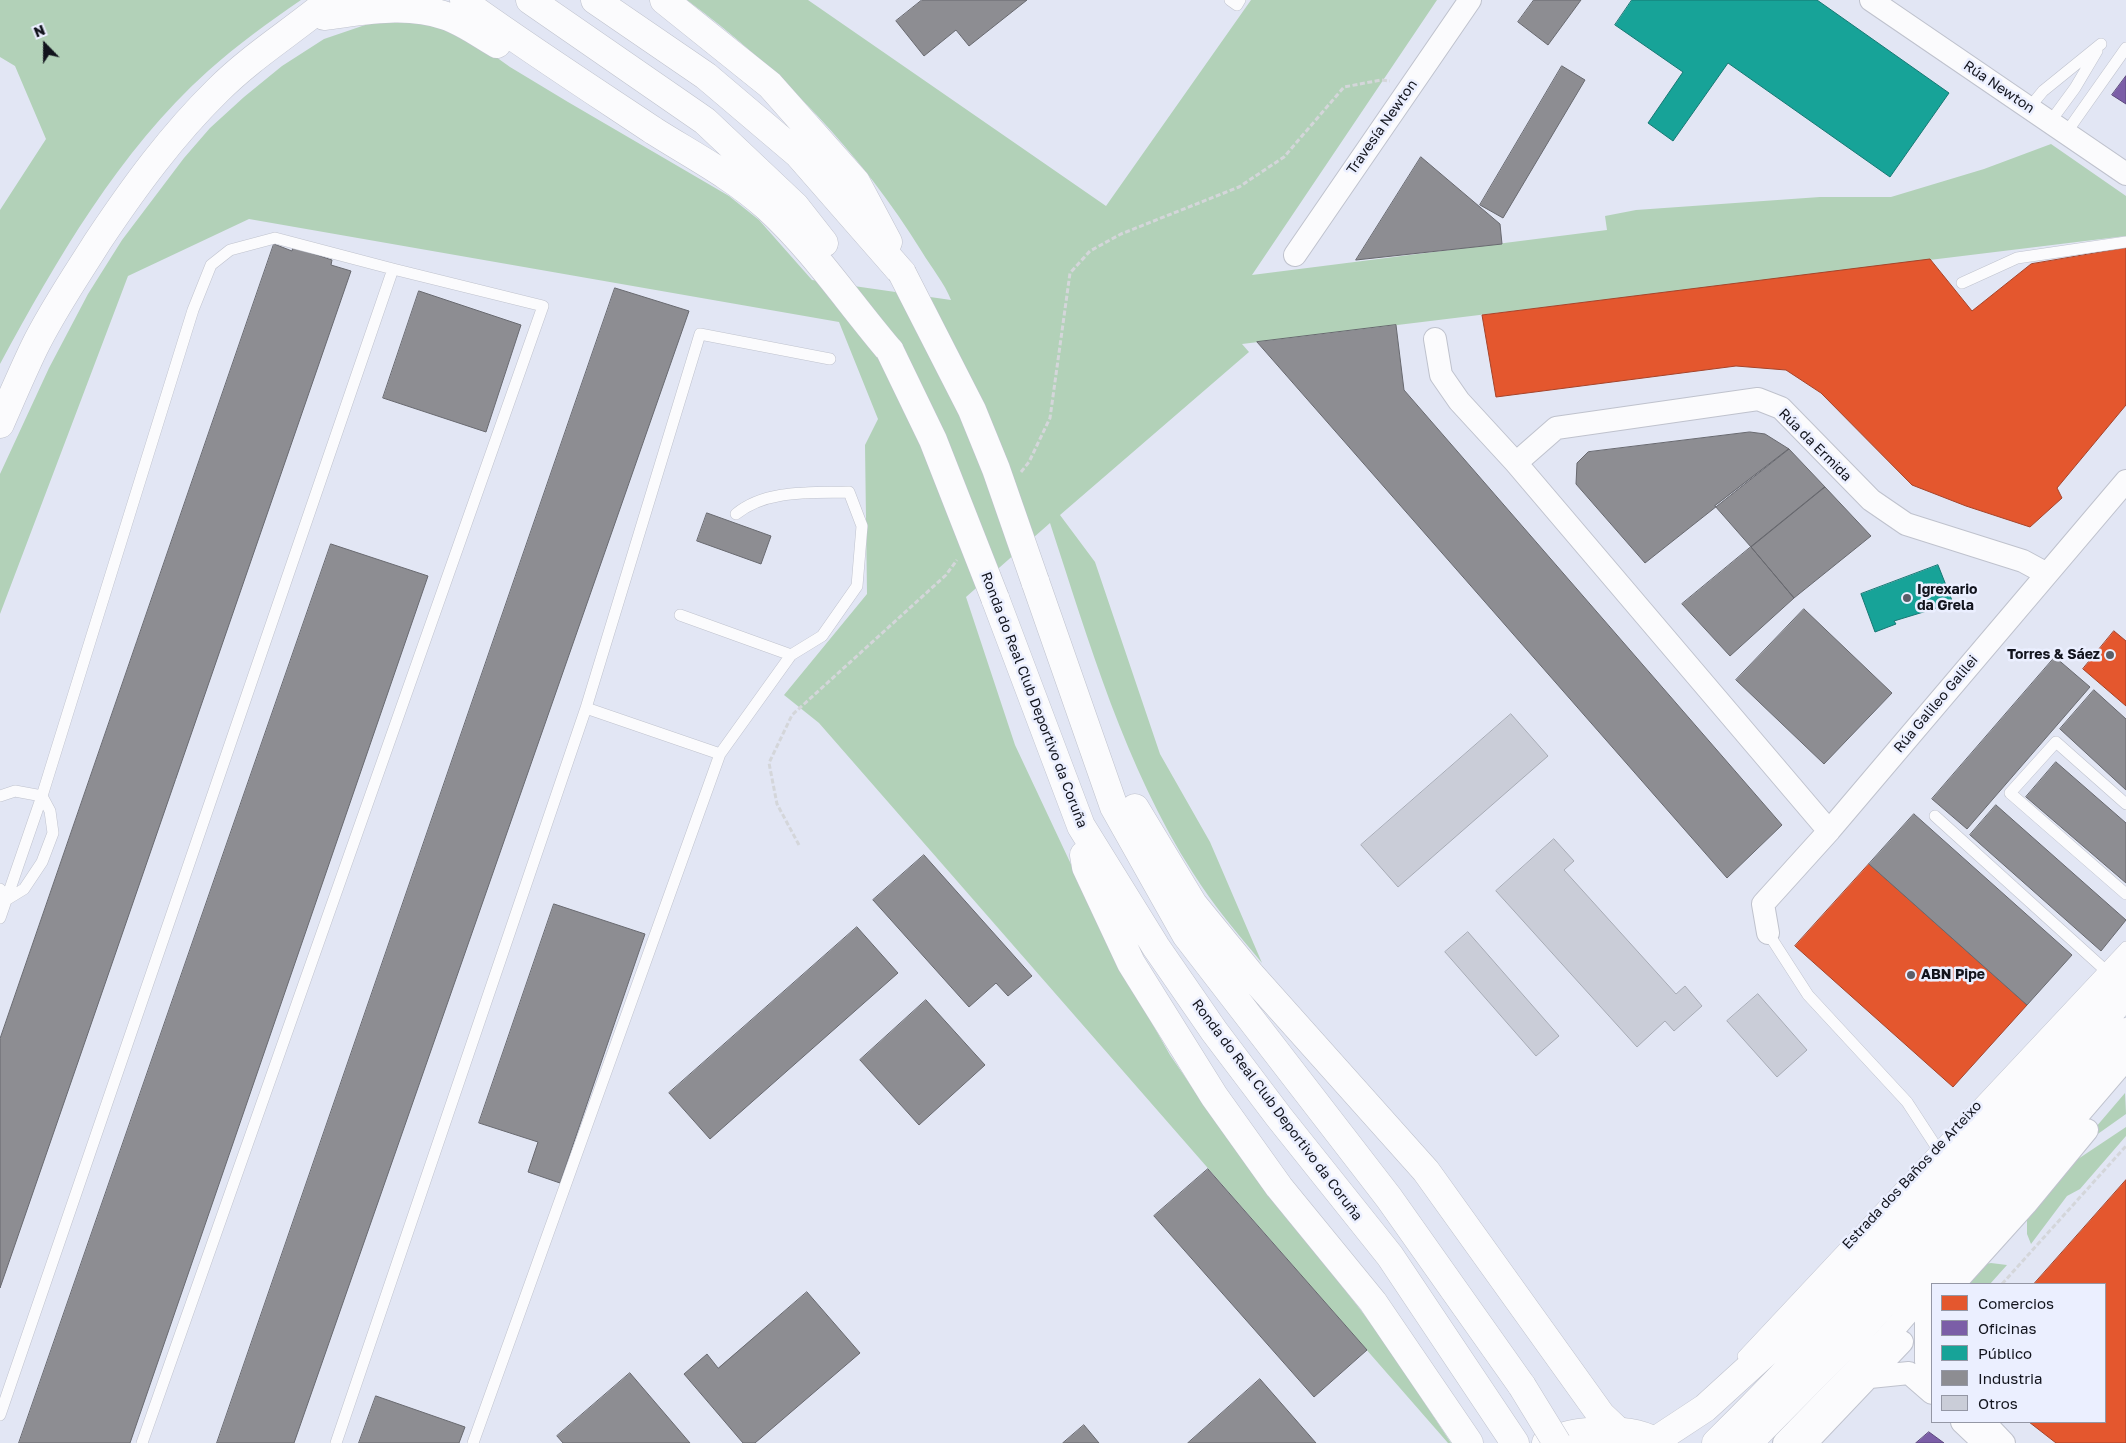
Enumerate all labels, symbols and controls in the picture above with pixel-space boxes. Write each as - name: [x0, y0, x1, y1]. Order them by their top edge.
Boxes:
- north arrow: [20, 20, 70, 70]
- text: N: [31, 21, 47, 41]
- street label: Rúa Newton: [1960, 57, 2038, 117]
- street label: Travesía Newton: [1343, 77, 1421, 177]
- street label: Rúa da Ermida: [1775, 405, 1855, 485]
- street label: Ronda do Real Club Deportivo da Coruña: [977, 570, 1091, 830]
- place label: Igrexario da Grela: [1917, 582, 1977, 614]
- marker: Igrexario da Grela: [1901, 592, 1913, 604]
- place label: Torres & Sáez: [2007, 647, 2100, 663]
- marker: Torres & Sáez: [2104, 649, 2116, 661]
- street label: Rúa Galileo Galilei: [1890, 652, 1982, 756]
- place label: ABN Pipe: [1921, 967, 1985, 983]
- marker: ABN Pipe: [1905, 969, 1917, 981]
- street label: Ronda do Real Club Deportivo da Coruña: [1188, 996, 1366, 1224]
- street label: Estrada dos Baños de Arteixo: [1839, 1097, 1985, 1253]
- legend: [1931, 1283, 2106, 1423]
- text: Comercios: [1978, 1294, 2054, 1312]
- text: Oficinas: [1978, 1319, 2036, 1337]
- text: Público: [1978, 1344, 2032, 1362]
- text: Industria: [1978, 1369, 2043, 1387]
- text: Otros: [1978, 1394, 2018, 1412]

